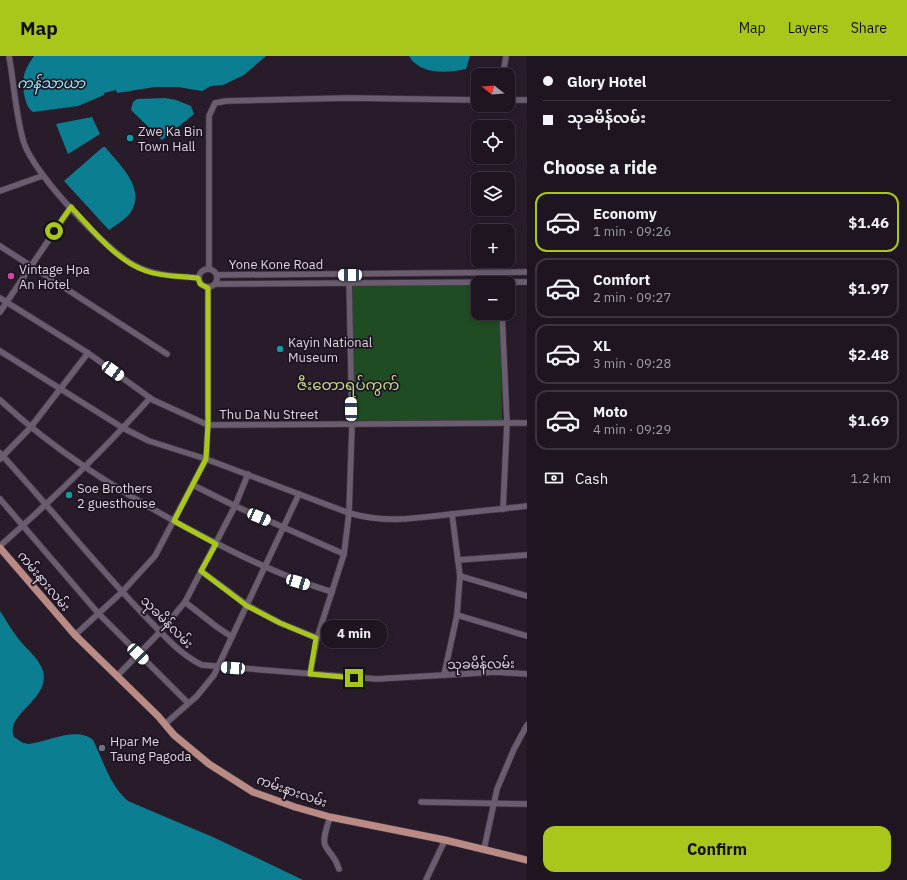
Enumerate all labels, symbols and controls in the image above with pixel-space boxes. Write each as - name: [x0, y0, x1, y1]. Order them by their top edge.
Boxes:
- text: Map: [20, 16, 58, 40]
- text: Map: [739, 19, 766, 37]
- text: Layers: [788, 19, 829, 37]
- text: Share: [851, 19, 887, 37]
- north arrow: [471, 68, 515, 112]
- map controls: [471, 68, 515, 320]
- text: Glory Hotel: [567, 72, 646, 91]
- water label: ကန်သာယာ: [17, 73, 86, 95]
- text: သုခမိန်လမ်း: [567, 108, 646, 127]
- button: locate: [471, 120, 515, 164]
- place label: Zwe Ka Bin Town Hall: [138, 123, 203, 155]
- marker: Zwe Ka Bin Town Hall: [125, 133, 135, 143]
- text: Choose a ride: [543, 156, 657, 179]
- button: layers: [471, 172, 515, 216]
- icon: car: [545, 204, 581, 240]
- text: Economy: [593, 204, 657, 223]
- text: $1.46: [848, 213, 889, 232]
- route start: [45, 222, 63, 240]
- text: 1 min · 09:26: [593, 223, 671, 240]
- button: +: [471, 224, 515, 268]
- street label: Yone Kone Road: [229, 256, 323, 273]
- place label: Vintage Hpa An Hotel: [19, 261, 90, 293]
- car: [338, 269, 362, 281]
- icon: car: [545, 270, 581, 306]
- text: Comfort: [593, 270, 650, 289]
- marker: Vintage Hpa An Hotel: [6, 271, 16, 281]
- button: −: [471, 276, 515, 320]
- text: $1.97: [848, 279, 889, 298]
- text: 2 min · 09:27: [593, 289, 671, 306]
- place label: Kayin National Museum: [288, 334, 373, 366]
- icon: car: [545, 336, 581, 372]
- text: XL: [593, 336, 611, 355]
- marker: Kayin National Museum: [275, 344, 285, 354]
- text: $2.48: [848, 345, 889, 364]
- text: 3 min · 09:28: [593, 355, 671, 372]
- car: [100, 359, 126, 383]
- district label: ဇီးတောရပ်ကွက်: [297, 375, 399, 397]
- car: [345, 397, 357, 421]
- icon: car: [545, 402, 581, 438]
- text: Moto: [593, 402, 628, 421]
- street label: Thu Da Nu Street: [219, 406, 319, 423]
- text: $1.69: [848, 411, 889, 430]
- text: 4 min · 09:29: [593, 421, 671, 438]
- icon: cash: [543, 467, 565, 489]
- text: Cash: [575, 469, 608, 488]
- text: 1.2 km: [851, 470, 891, 487]
- place label: Soe Brothers 2 guesthouse: [77, 480, 156, 512]
- marker: Soe Brothers 2 guesthouse: [64, 490, 74, 500]
- car: [246, 507, 272, 527]
- street label: ကမ်းနားလမ်း: [12, 547, 74, 616]
- car: [285, 573, 311, 591]
- street label: သုခမိန်လမ်း: [136, 592, 197, 653]
- callout: 4 min: [321, 620, 387, 648]
- text: 4 min: [337, 625, 371, 642]
- car: [125, 641, 151, 667]
- street label: သုခမိန်လမ်း: [447, 655, 515, 675]
- car: [221, 661, 245, 675]
- route end: [345, 669, 363, 687]
- place label: Hpar Me Taung Pagoda: [110, 733, 191, 765]
- marker: Hpar Me Taung Pagoda: [97, 743, 107, 753]
- street label: ကမ်းနားလမ်း: [254, 771, 330, 813]
- button: Confirm: [543, 826, 891, 872]

